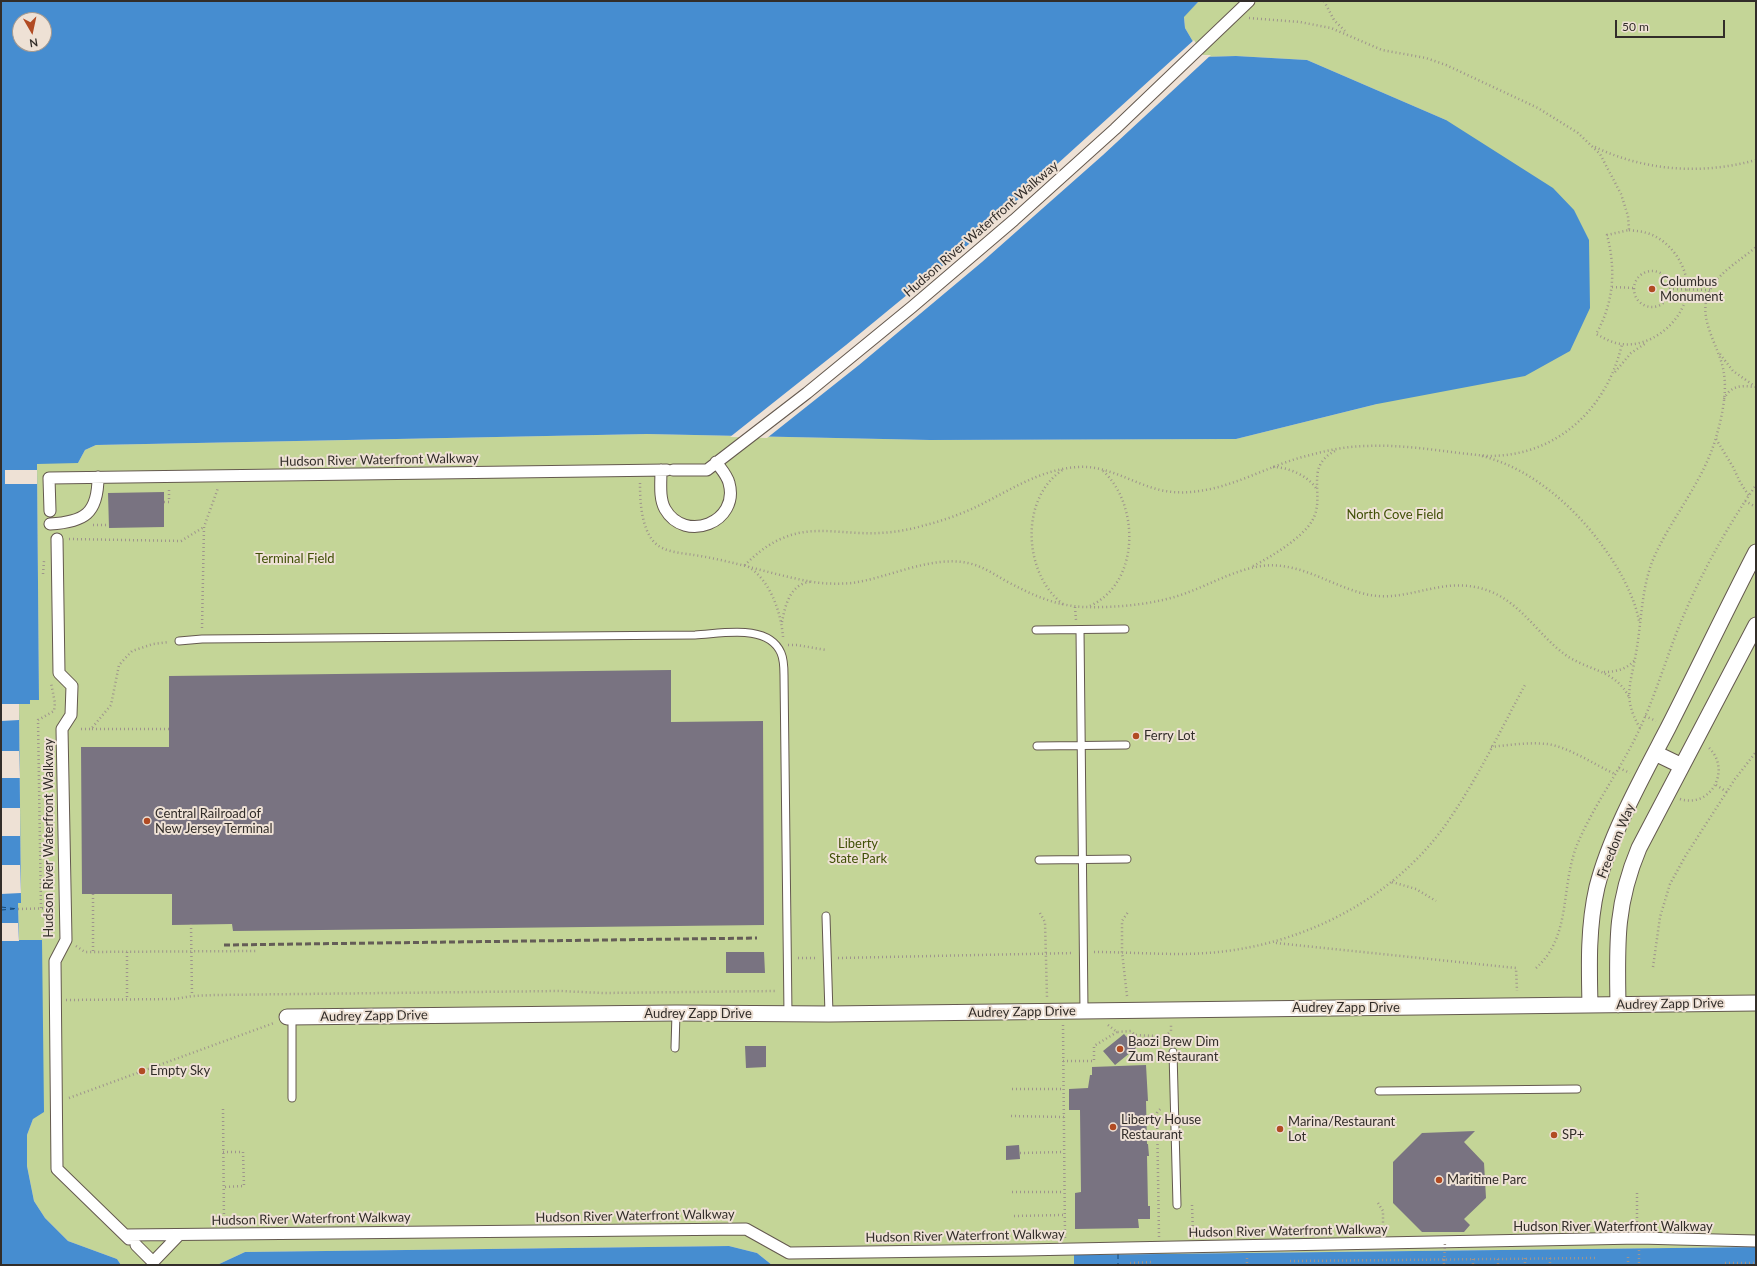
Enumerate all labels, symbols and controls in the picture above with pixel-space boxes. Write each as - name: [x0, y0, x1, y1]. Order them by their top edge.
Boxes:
- north arrow: [12, 12, 52, 52]
- scale bar: [1617, 12, 1727, 38]
- text: 50 m: [1622, 19, 1649, 34]
- text: N: [29, 36, 39, 50]
- street label: Hudson River Waterfront Walkway: [901, 158, 1061, 300]
- place label: Columbus Monument: [1660, 274, 1723, 305]
- marker: Columbus Monument: [1647, 284, 1657, 294]
- street label: Hudson River Waterfront Walkway: [279, 450, 479, 470]
- park label: North Cove Field: [1346, 507, 1444, 523]
- park label: Terminal Field: [255, 551, 335, 567]
- place label: Ferry Lot: [1144, 728, 1195, 744]
- marker: Ferry Lot: [1131, 731, 1141, 741]
- street label: Hudson River Waterfront Walkway: [41, 738, 57, 938]
- street label: Freedom Way: [1594, 801, 1638, 881]
- place label: Central Railroad of New Jersey Terminal: [155, 806, 273, 837]
- marker: Central Railroad of New Jersey Terminal: [142, 816, 152, 826]
- park label: Liberty State Park: [829, 836, 887, 867]
- street label: Audrey Zapp Drive: [1616, 995, 1724, 1013]
- street label: Audrey Zapp Drive: [1292, 1000, 1400, 1016]
- street label: Audrey Zapp Drive: [968, 1003, 1076, 1021]
- street label: Audrey Zapp Drive: [644, 1006, 752, 1022]
- street label: Audrey Zapp Drive: [320, 1007, 428, 1025]
- place label: Baozi Brew Dim Zum Restaurant: [1128, 1034, 1219, 1065]
- marker: Baozi Brew Dim Zum Restaurant: [1115, 1044, 1125, 1054]
- place label: Empty Sky: [150, 1063, 210, 1079]
- marker: Empty Sky: [137, 1066, 147, 1076]
- place label: Liberty House Restaurant: [1121, 1112, 1201, 1143]
- place label: Marina/Restaurant Lot: [1288, 1114, 1395, 1145]
- marker: Liberty House Restaurant: [1108, 1122, 1118, 1132]
- marker: Marina/Restaurant Lot: [1275, 1124, 1285, 1134]
- place label: SP+: [1562, 1127, 1584, 1143]
- marker: SP+: [1549, 1130, 1559, 1140]
- place label: Maritime Parc: [1447, 1172, 1527, 1188]
- marker: Maritime Parc: [1434, 1175, 1444, 1185]
- street label: Hudson River Waterfront Walkway: [535, 1206, 735, 1226]
- street label: Hudson River Waterfront Walkway: [211, 1209, 411, 1229]
- street label: Hudson River Waterfront Walkway: [1513, 1219, 1713, 1235]
- street label: Hudson River Waterfront Walkway: [1188, 1221, 1388, 1241]
- street label: Hudson River Waterfront Walkway: [865, 1226, 1065, 1246]

